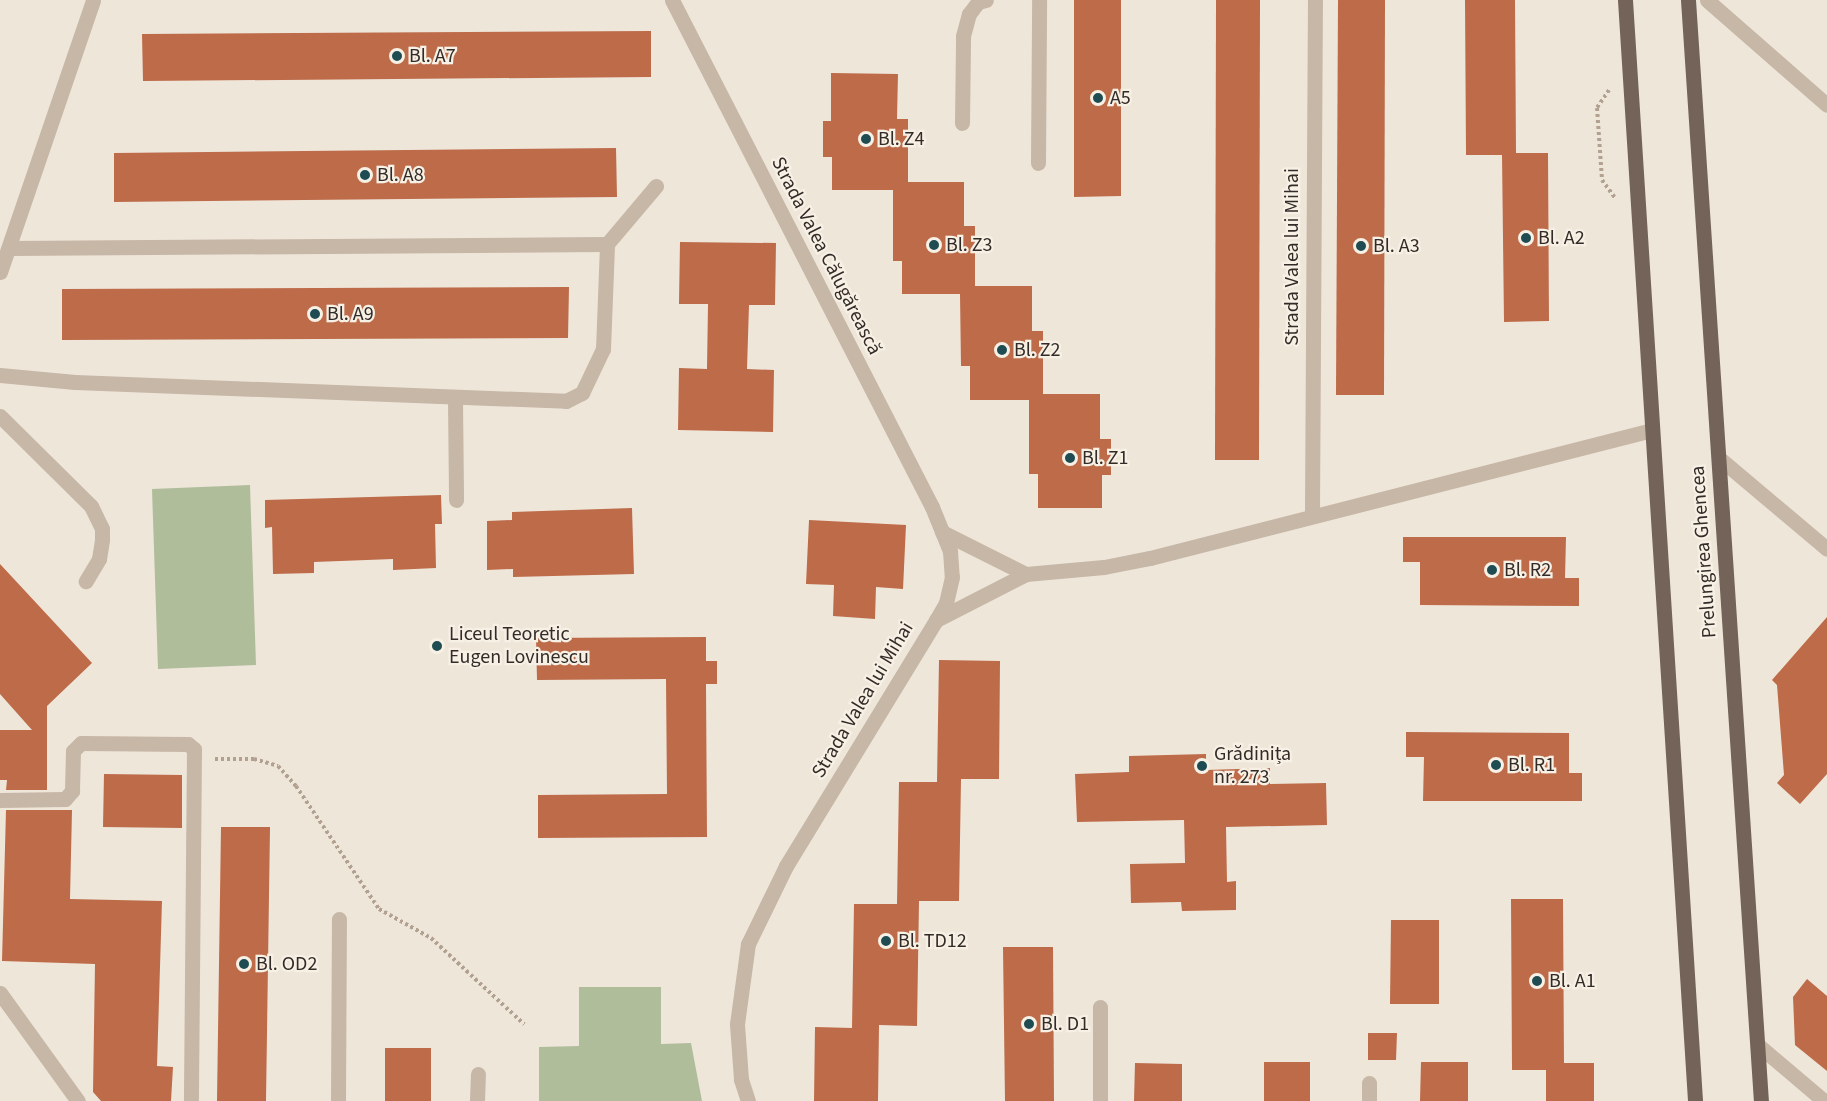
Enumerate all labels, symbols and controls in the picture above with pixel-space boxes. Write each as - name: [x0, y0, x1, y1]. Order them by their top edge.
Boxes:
- place label: Bl. A7: [409, 44, 456, 68]
- marker: Bl. A7: [390, 49, 404, 63]
- place label: A5: [1110, 86, 1131, 110]
- marker: A5: [1091, 91, 1105, 105]
- place label: Bl. Z4: [878, 127, 925, 151]
- marker: Bl. Z4: [859, 132, 873, 146]
- street label: Strada Valea Călugărească: [766, 153, 886, 359]
- place label: Bl. A8: [377, 163, 424, 187]
- marker: Bl. A8: [358, 168, 372, 182]
- street label: Strada Valea lui Mihai: [1280, 168, 1304, 346]
- place label: Bl. A2: [1538, 226, 1585, 250]
- marker: Bl. A2: [1519, 231, 1533, 245]
- place label: Bl. Z3: [946, 233, 993, 257]
- place label: Bl. A3: [1373, 234, 1420, 258]
- marker: Bl. Z3: [927, 238, 941, 252]
- marker: Bl. A3: [1354, 239, 1368, 253]
- place label: Bl. A9: [327, 302, 374, 326]
- marker: Bl. A9: [308, 307, 322, 321]
- place label: Bl. Z2: [1014, 338, 1061, 362]
- marker: Bl. Z2: [995, 343, 1009, 357]
- place label: Bl. Z1: [1082, 446, 1129, 470]
- marker: Bl. Z1: [1063, 451, 1077, 465]
- street label: Prelungirea Ghencea: [1686, 465, 1722, 639]
- place label: Bl. R2: [1504, 558, 1551, 582]
- marker: Bl. R2: [1485, 563, 1499, 577]
- street label: Strada Valea lui Mihai: [807, 618, 919, 782]
- place label: Liceul Teoretic Eugen Lovinescu: [449, 622, 589, 669]
- marker: Liceul Teoretic Eugen Lovinescu: [430, 639, 444, 653]
- place label: Grădinița nr. 273: [1214, 742, 1291, 789]
- place label: Bl. R1: [1508, 753, 1555, 777]
- marker: Bl. R1: [1489, 758, 1503, 772]
- marker: Grădinița nr. 273: [1195, 759, 1209, 773]
- place label: Bl. TD12: [898, 929, 967, 953]
- marker: Bl. TD12: [879, 934, 893, 948]
- place label: Bl. OD2: [256, 952, 317, 976]
- marker: Bl. OD2: [237, 957, 251, 971]
- place label: Bl. A1: [1549, 969, 1596, 993]
- marker: Bl. A1: [1530, 974, 1544, 988]
- place label: Bl. D1: [1041, 1012, 1089, 1036]
- marker: Bl. D1: [1022, 1017, 1036, 1031]

